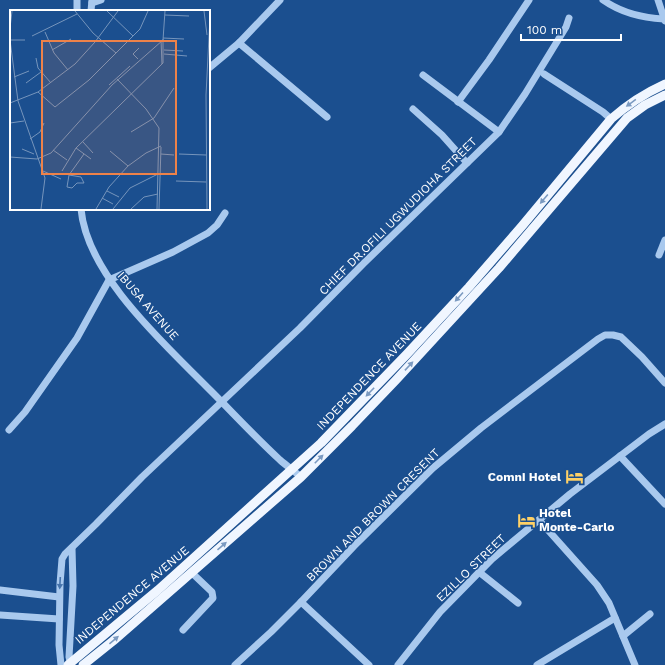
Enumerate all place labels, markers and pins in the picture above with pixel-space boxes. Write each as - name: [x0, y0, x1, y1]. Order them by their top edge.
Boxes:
- hotel icon: Comni Hotel: [564, 467, 584, 487]
- place label: Comni Hotel: [488, 470, 561, 484]
- place label: Hotel Monte-Carlo: [539, 506, 614, 534]
- hotel icon: Hotel Monte-Carlo: [516, 510, 536, 530]

